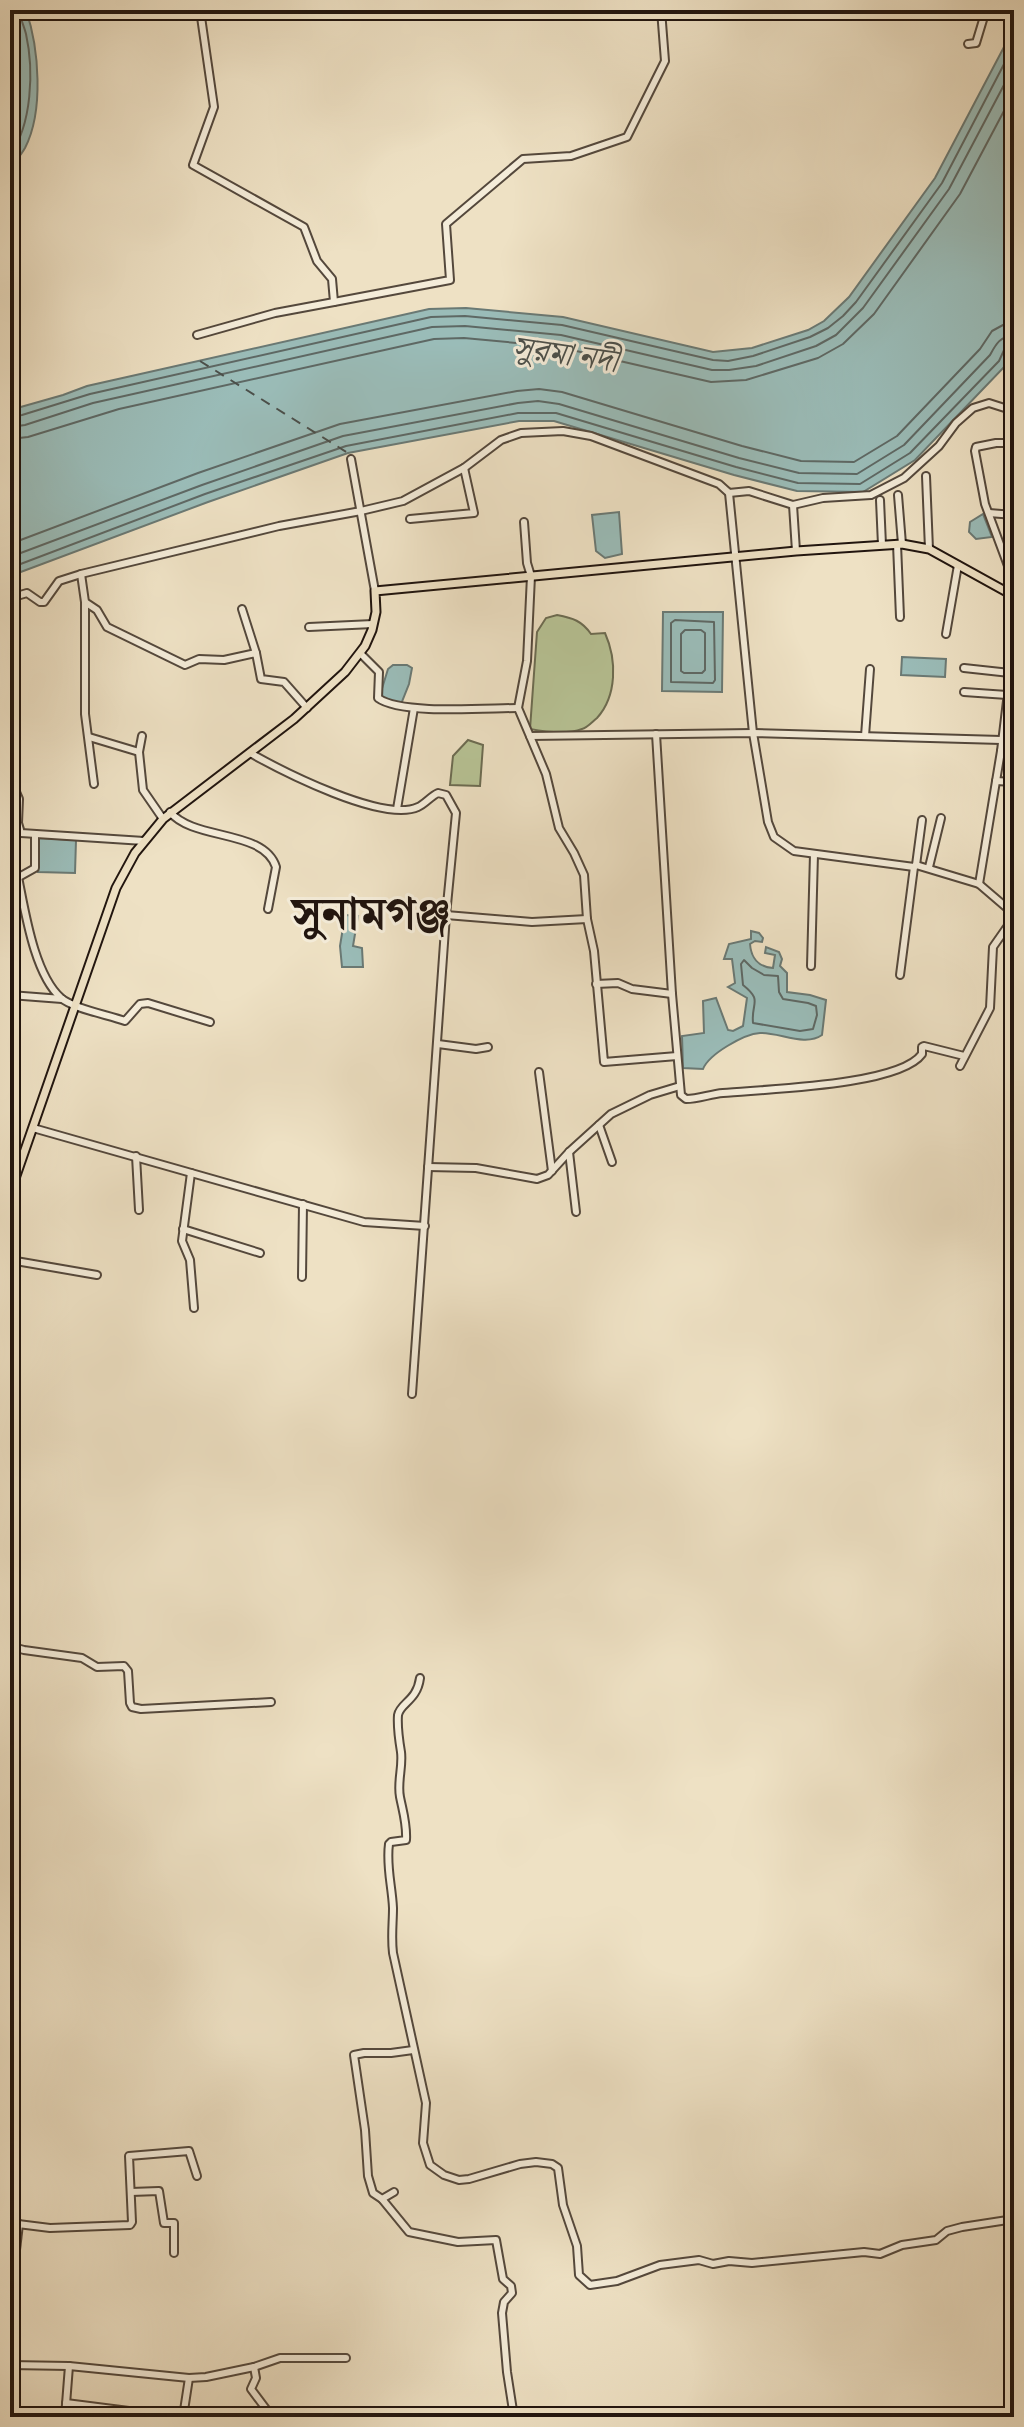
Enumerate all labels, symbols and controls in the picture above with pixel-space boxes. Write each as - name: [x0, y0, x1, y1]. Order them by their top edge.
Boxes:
- water label: সুরমা নদী: [510, 327, 624, 381]
- district label: সুনামগঞ্জ: [289, 887, 451, 941]

